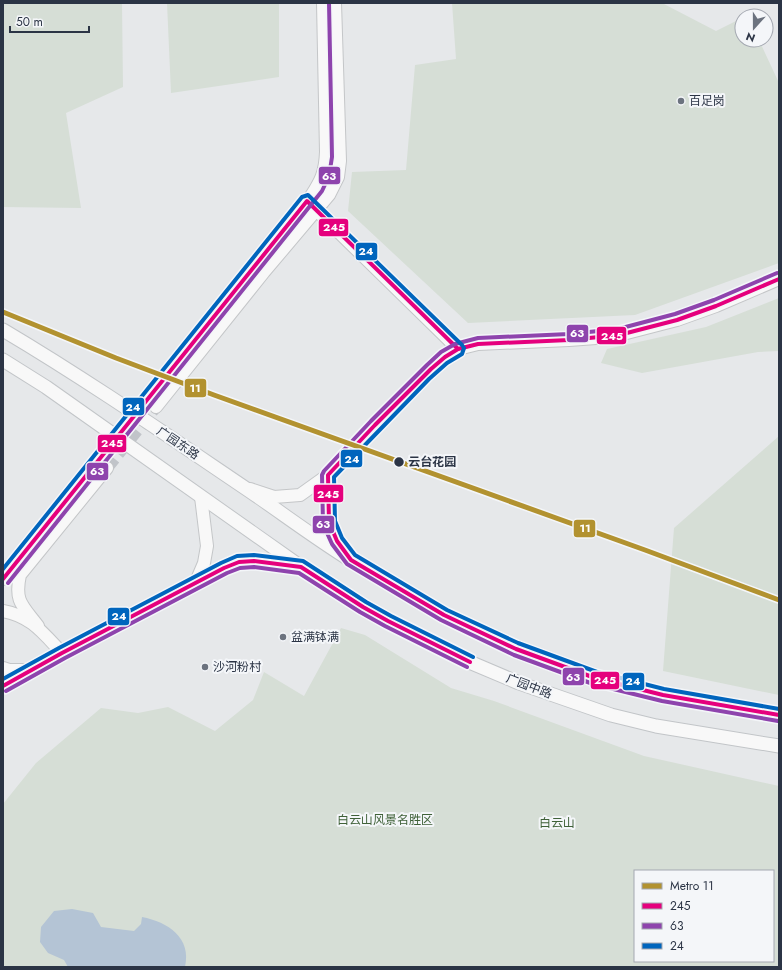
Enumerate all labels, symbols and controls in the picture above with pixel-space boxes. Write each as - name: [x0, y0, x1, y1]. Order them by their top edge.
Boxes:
- scale bar: [10, 8, 89, 34]
- north arrow: [734, 8, 774, 48]
- text: 50 m: [16, 13, 43, 31]
- text: N: [743, 28, 757, 46]
- place label: 百足岗: [689, 92, 725, 110]
- marker: 百足岗: [676, 96, 686, 106]
- line badge: 63: [318, 166, 341, 185]
- text: 63: [322, 168, 336, 184]
- line badge: 245: [318, 218, 349, 237]
- text: 245: [323, 219, 345, 235]
- line badge: 24: [355, 242, 378, 261]
- text: 24: [359, 243, 374, 259]
- line badge: 63: [566, 324, 589, 343]
- text: 63: [570, 325, 584, 341]
- line badge: 245: [596, 326, 627, 345]
- text: 245: [601, 328, 623, 344]
- line badge: 11: [184, 378, 207, 398]
- text: 11: [189, 380, 201, 396]
- line badge: 24: [122, 397, 145, 416]
- text: 24: [126, 399, 141, 415]
- street label: 广园东路: [153, 422, 203, 464]
- line badge: 245: [97, 434, 127, 453]
- text: 245: [101, 435, 123, 451]
- line badge: 24: [340, 449, 363, 468]
- text: 24: [345, 451, 360, 467]
- place label: 云台花园: [408, 453, 456, 471]
- marker: 云台花园: [392, 455, 406, 469]
- line badge: 63: [86, 462, 109, 481]
- text: 63: [90, 463, 104, 479]
- line badge: 245: [313, 484, 344, 503]
- text: 245: [317, 486, 339, 502]
- line badge: 63: [312, 515, 335, 534]
- text: 63: [316, 516, 330, 532]
- line badge: 11: [573, 519, 596, 538]
- text: 11: [579, 520, 591, 536]
- line badge: 24: [107, 607, 130, 626]
- text: 24: [112, 608, 127, 624]
- place label: 盆满钵满: [291, 628, 339, 646]
- marker: 盆满钵满: [278, 632, 288, 642]
- place label: 沙河粉村: [213, 658, 262, 676]
- marker: 沙河粉村: [200, 662, 210, 672]
- line badge: 63: [562, 667, 585, 686]
- street label: 广园中路: [503, 669, 555, 703]
- text: 63: [566, 669, 580, 685]
- line badge: 245: [590, 671, 620, 690]
- text: 245: [594, 672, 616, 688]
- line badge: 24: [622, 672, 645, 691]
- text: 24: [626, 673, 641, 689]
- park label: 白云山风景名胜区: [337, 811, 433, 829]
- park label: 白云山: [539, 814, 575, 832]
- legend: [634, 870, 774, 962]
- text: Metro 11: [670, 877, 714, 895]
- text: 245: [670, 897, 691, 915]
- text: 63: [670, 917, 684, 935]
- text: 24: [670, 937, 684, 955]

